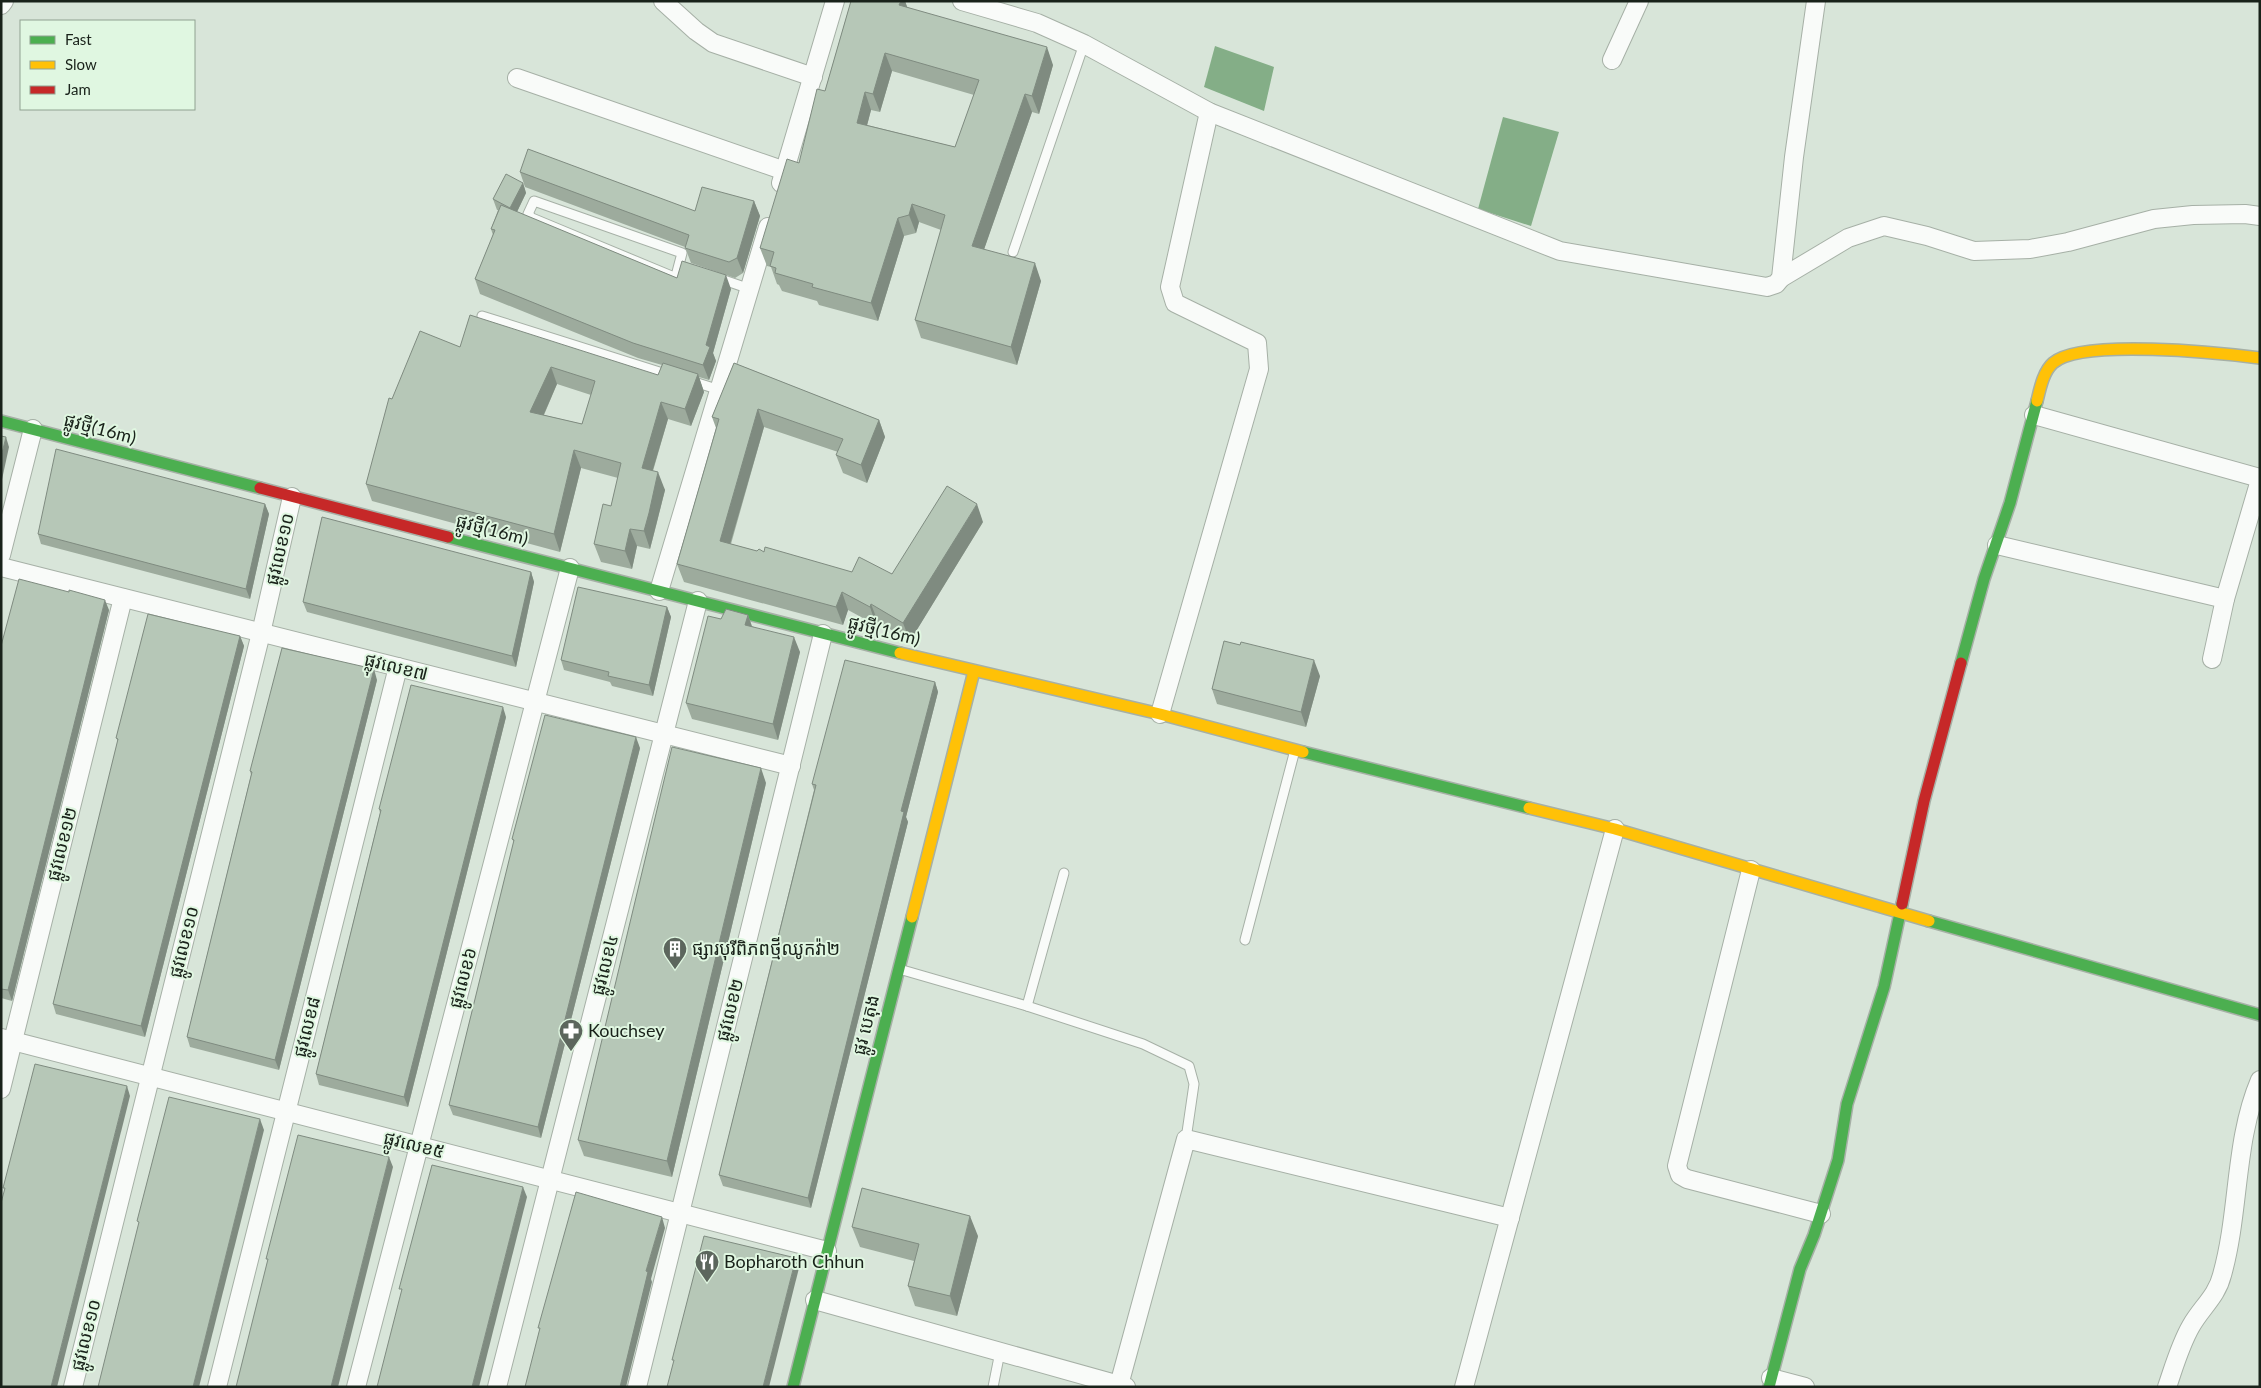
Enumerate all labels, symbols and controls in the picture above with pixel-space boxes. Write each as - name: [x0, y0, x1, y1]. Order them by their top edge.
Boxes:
- legend: [20, 20, 195, 110]
- text: Fast: [65, 30, 92, 48]
- text: Slow: [65, 55, 97, 73]
- text: Jam: [65, 80, 91, 98]
- street label: ផ្លូវថ្មី(16m): [60, 408, 139, 454]
- street label: ផ្លូវថ្មី(16m): [452, 509, 531, 555]
- street label: ផ្លូវលេខ១០: [260, 511, 304, 588]
- street label: ផ្លូវថ្មី(16m): [844, 610, 923, 656]
- street label: ផ្លុវលេខ៧: [360, 648, 430, 692]
- street label: ផ្លូវលេខ១២: [41, 804, 87, 885]
- street label: ផ្លូវលេខ១០: [163, 903, 209, 982]
- street label: ផ្លូវលេខ៤: [586, 932, 628, 999]
- building icon: ផ្សារបុរីពិភពថ្មីឈូកវ៉ា២: [662, 936, 688, 970]
- place label: ផ្សារបុរីពិភពថ្មីឈូកវ៉ា២: [692, 937, 840, 961]
- street label: ផ្លូវលេខ៦: [443, 945, 487, 1012]
- street label: ផ្លូវលេខ២: [711, 976, 754, 1045]
- street label: ផ្លូវ បេតុង: [847, 992, 889, 1059]
- street label: ផ្លូវលេខ៨: [288, 994, 330, 1061]
- pharmacy icon: Kouchsey: [558, 1018, 584, 1052]
- place label: Kouchsey: [588, 1019, 665, 1041]
- street label: ផ្លូវលេខ៥: [380, 1126, 447, 1168]
- restaurant icon: Bopharoth Chhun: [694, 1249, 720, 1283]
- place label: Bopharoth Chhun: [724, 1250, 864, 1272]
- street label: ផ្លូវលេខ១០: [65, 1296, 111, 1375]

